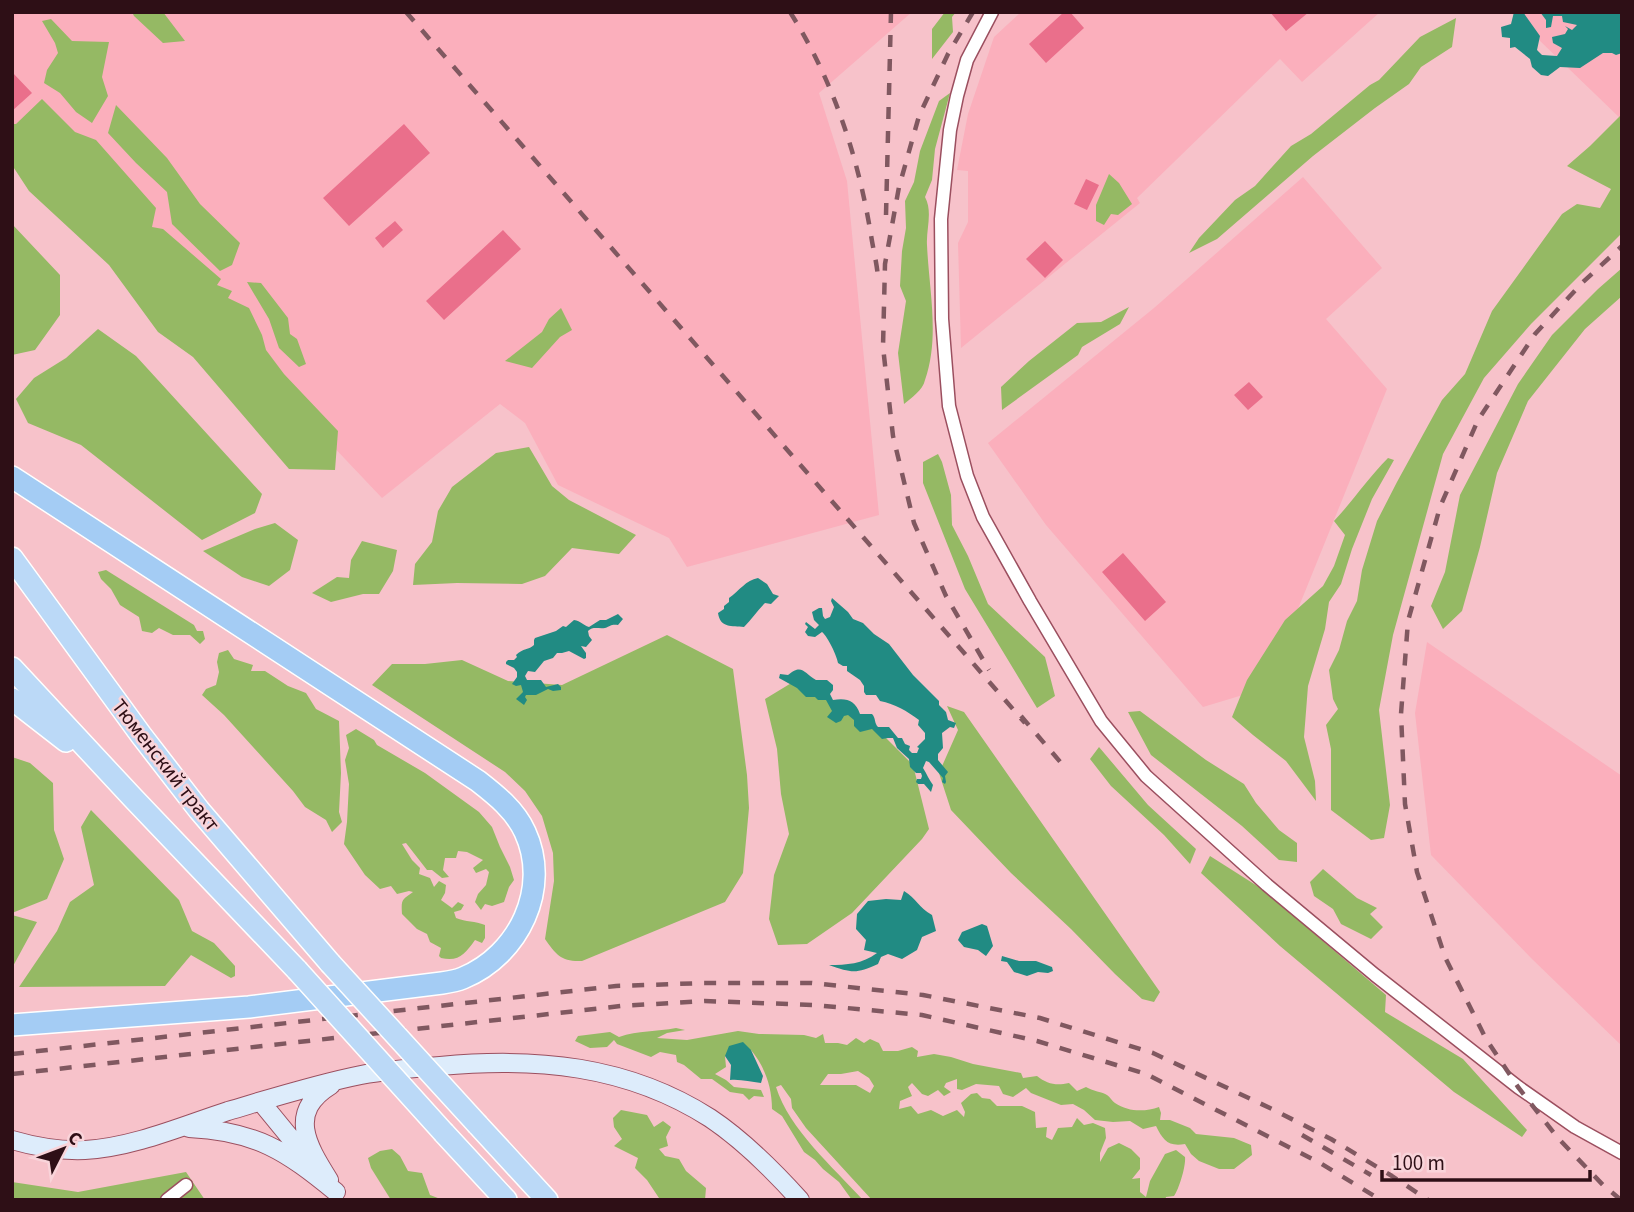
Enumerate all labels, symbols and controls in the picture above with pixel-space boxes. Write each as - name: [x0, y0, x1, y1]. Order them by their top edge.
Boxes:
- street label: Тюменский тракт: [105, 693, 227, 838]
- north arrow: [28, 1114, 98, 1184]
- text: С: [61, 1125, 88, 1152]
- scale bar: [1382, 1138, 1590, 1182]
- text: 100 m: [1392, 1148, 1445, 1178]

